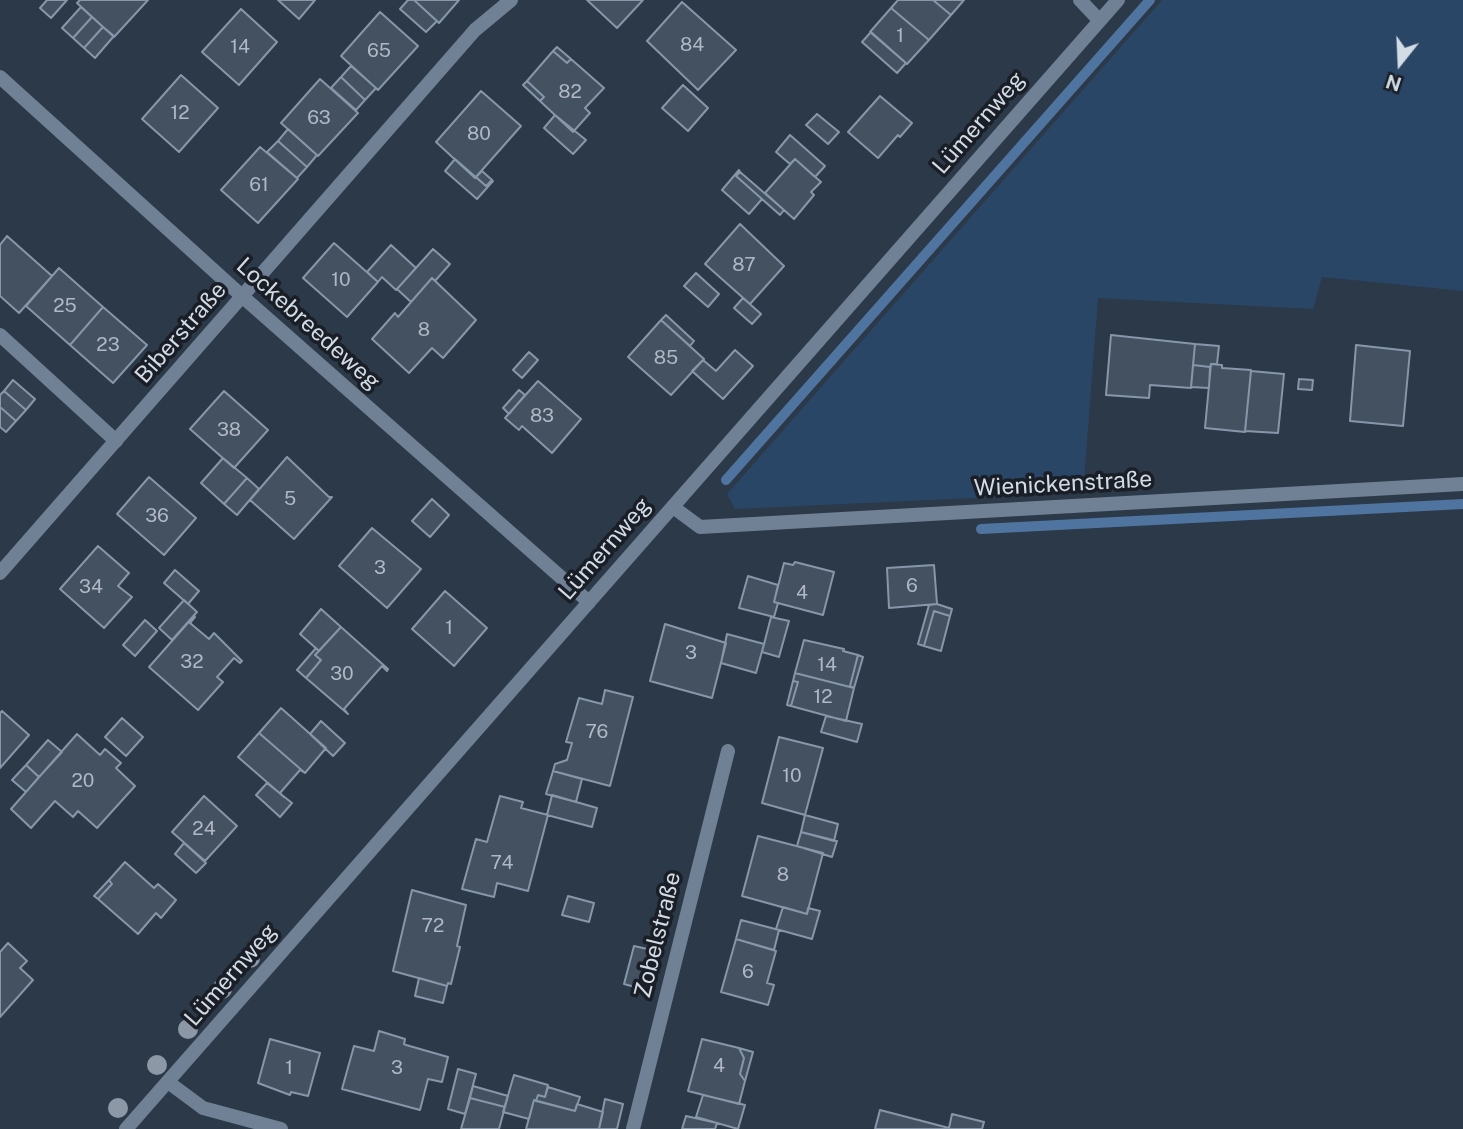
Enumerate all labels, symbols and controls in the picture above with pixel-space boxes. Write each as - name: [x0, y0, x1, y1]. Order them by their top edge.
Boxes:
- house number: 1: [896, 25, 904, 47]
- north arrow: [1365, 28, 1435, 98]
- house number: 84: [680, 34, 704, 56]
- house number: 14: [230, 36, 250, 58]
- house number: 65: [367, 40, 391, 62]
- street label: Lümernweg: [927, 66, 1031, 180]
- text: N: [1383, 70, 1404, 96]
- house number: 82: [558, 81, 582, 103]
- house number: 12: [170, 102, 190, 124]
- house number: 63: [307, 107, 331, 129]
- house number: 80: [467, 123, 491, 145]
- house number: 61: [249, 174, 269, 196]
- street label: Lockebreedeweg: [230, 252, 386, 396]
- house number: 87: [732, 254, 756, 276]
- house number: 10: [331, 269, 351, 291]
- street label: Biberstraße: [130, 277, 232, 389]
- house number: 25: [53, 295, 77, 317]
- house number: 8: [418, 319, 430, 341]
- house number: 23: [96, 334, 120, 356]
- house number: 85: [654, 347, 678, 369]
- house number: 83: [530, 405, 554, 427]
- house number: 38: [217, 419, 241, 441]
- street label: Wienickenstraße: [973, 466, 1153, 502]
- house number: 5: [284, 488, 296, 510]
- street label: Lümernweg: [553, 492, 657, 606]
- house number: 36: [145, 505, 169, 527]
- house number: 3: [374, 557, 386, 579]
- house number: 6: [906, 575, 918, 597]
- house number: 34: [79, 576, 103, 598]
- house number: 4: [796, 582, 808, 604]
- house number: 1: [445, 617, 453, 639]
- house number: 3: [685, 642, 697, 664]
- house number: 32: [180, 651, 204, 673]
- house number: 14: [817, 654, 837, 676]
- house number: 30: [330, 663, 354, 685]
- house number: 12: [813, 686, 833, 708]
- house number: 76: [586, 721, 608, 743]
- house number: 10: [782, 765, 802, 787]
- house number: 20: [72, 770, 94, 792]
- house number: 24: [192, 818, 216, 840]
- house number: 74: [491, 852, 513, 874]
- house number: 8: [777, 864, 789, 886]
- street label: Zobelstraße: [629, 869, 687, 1001]
- house number: 72: [422, 915, 444, 937]
- street label: Lümernweg: [179, 918, 283, 1032]
- house number: 6: [742, 961, 754, 983]
- house number: 4: [713, 1055, 725, 1077]
- house number: 1: [285, 1057, 293, 1079]
- house number: 3: [391, 1057, 403, 1079]

